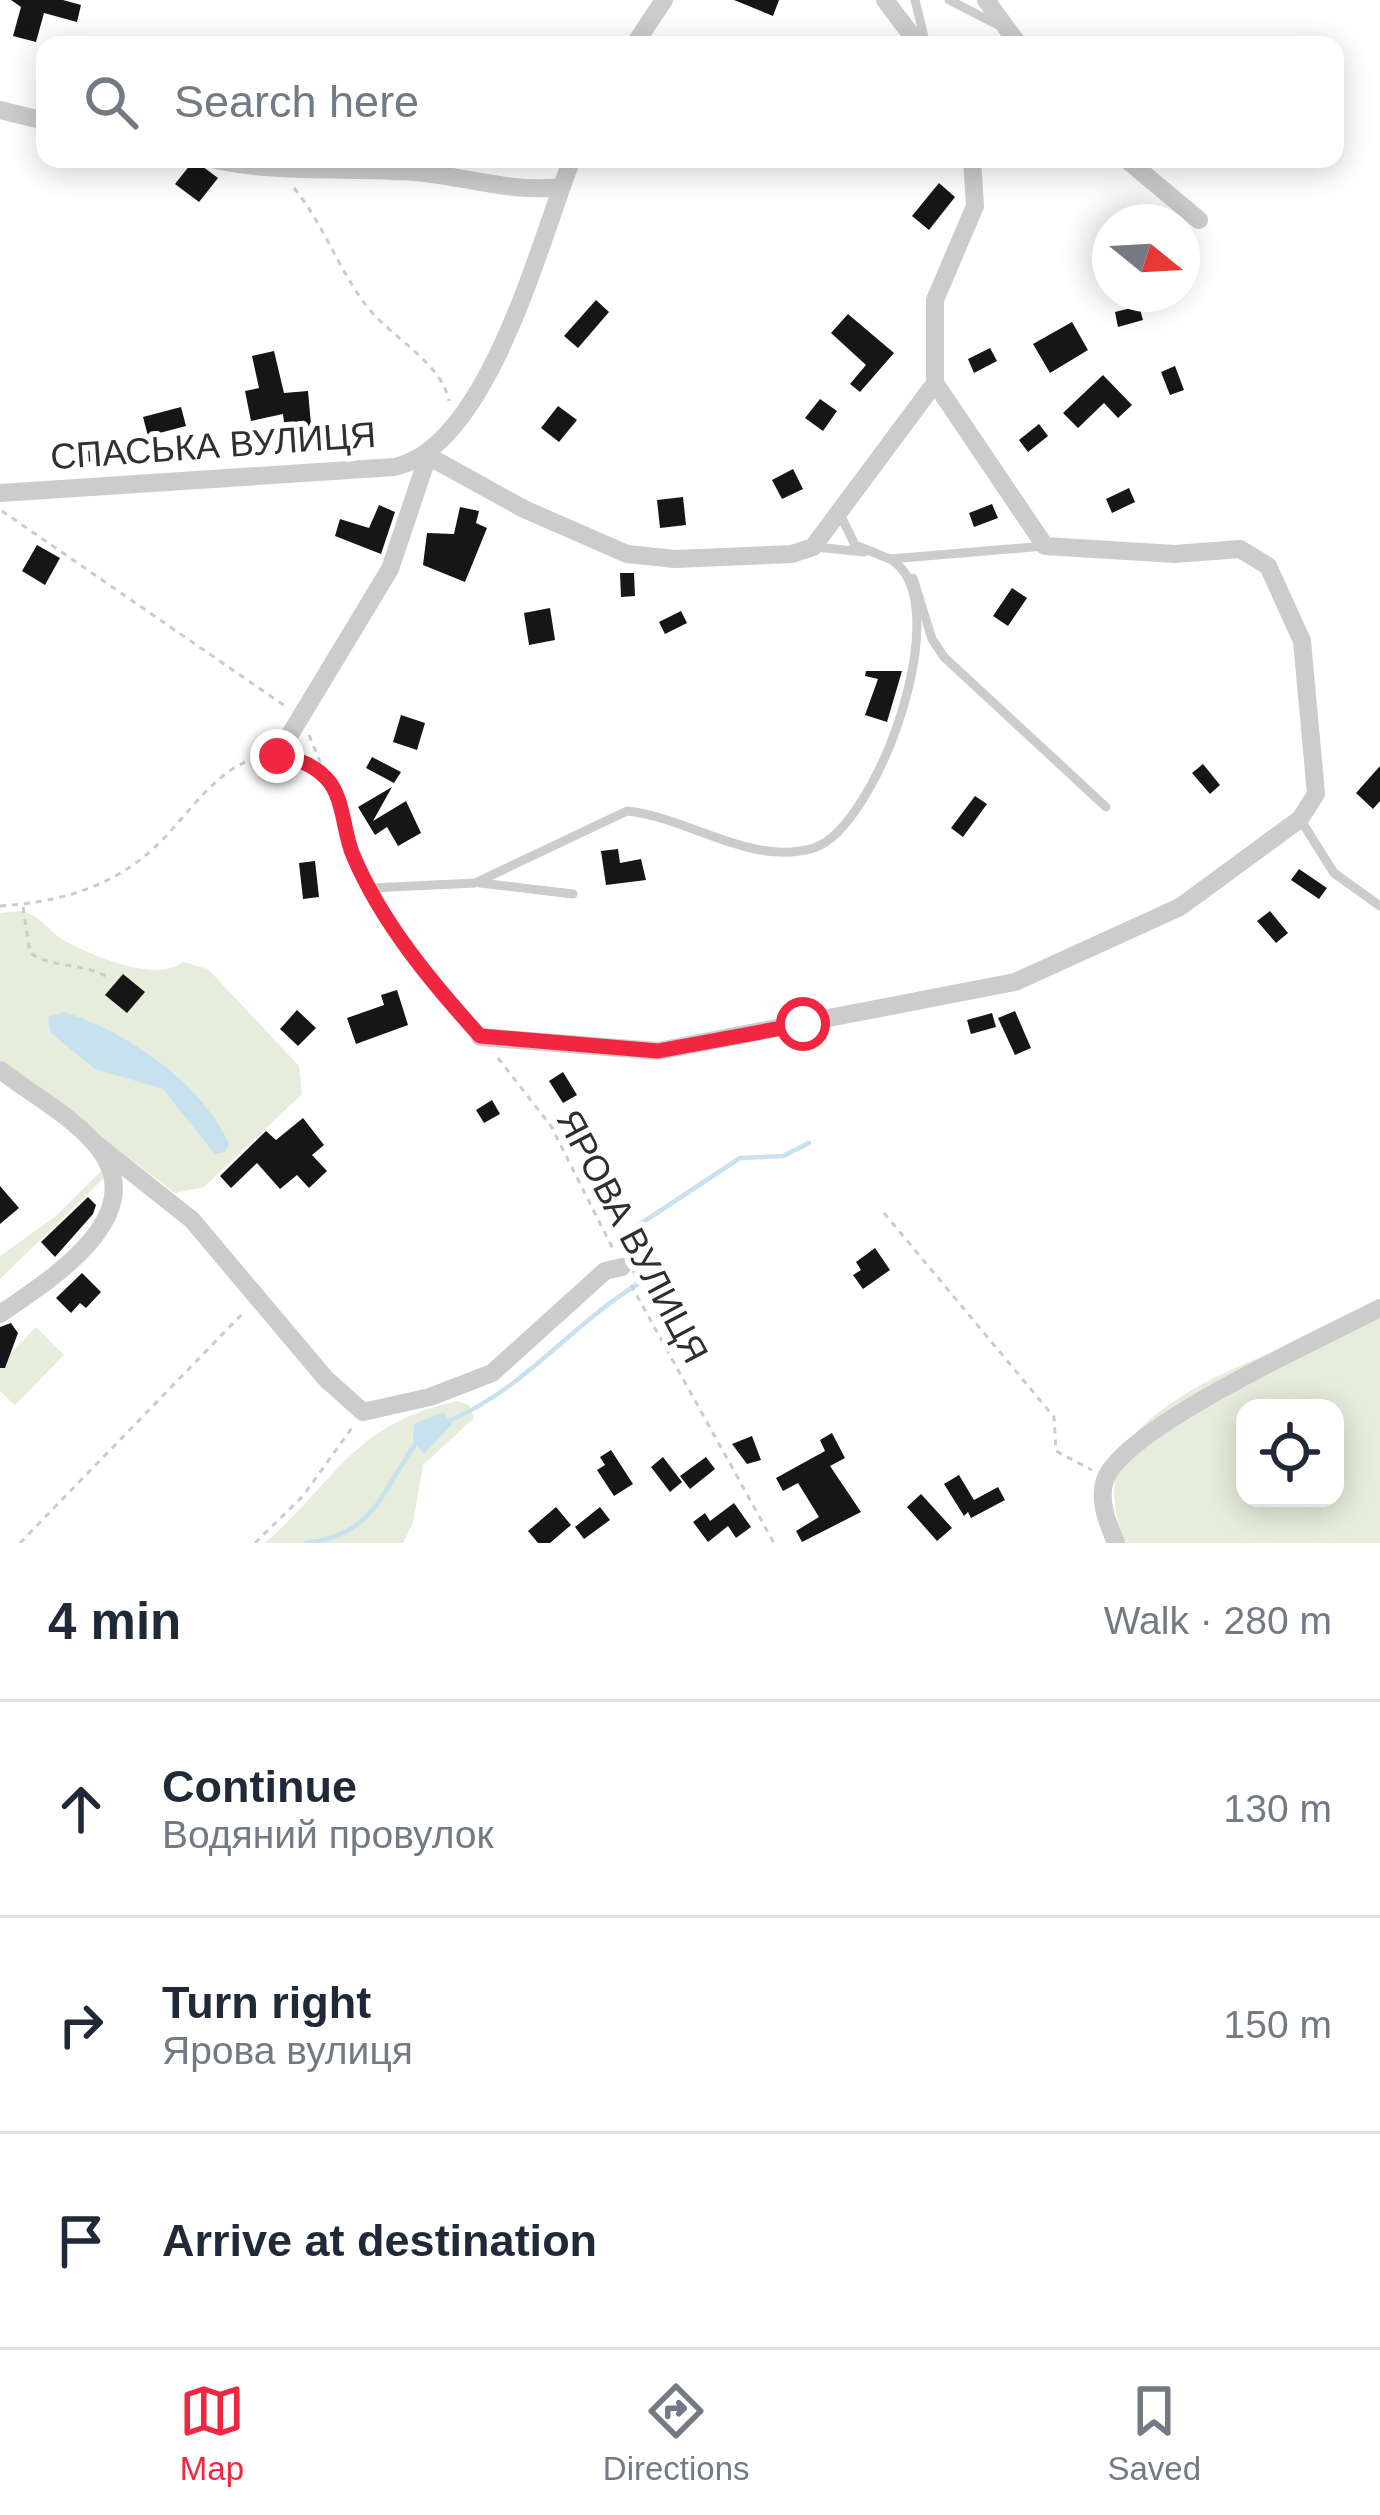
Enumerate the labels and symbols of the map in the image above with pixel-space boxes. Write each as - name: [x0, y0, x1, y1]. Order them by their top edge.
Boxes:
- north arrow: [1092, 204, 1200, 312]
- street label: СПАСЬКА ВУЛИЦЯ: [49, 414, 377, 477]
- route end: [250, 729, 304, 783]
- route start: [776, 997, 830, 1051]
- street label: ЯРОВА ВУЛИЦЯ: [549, 1103, 717, 1370]

